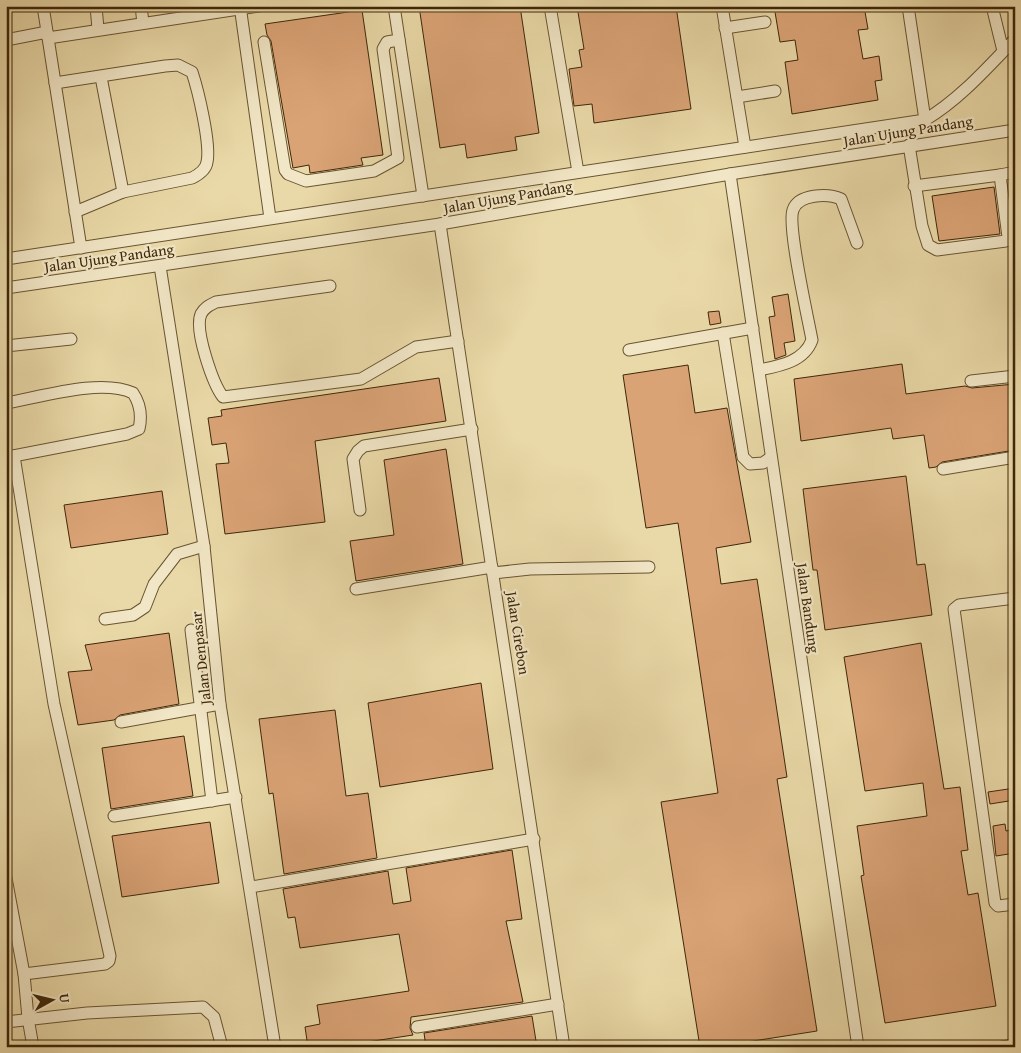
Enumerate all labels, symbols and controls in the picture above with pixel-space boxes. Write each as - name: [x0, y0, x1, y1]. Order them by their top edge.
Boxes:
- street label: Jalan Ujung Pandang: [840, 110, 975, 151]
- street label: Jalan Ujung Pandang: [440, 175, 575, 219]
- street label: Jalan Ujung Pandang: [41, 238, 176, 277]
- street label: Jalan Bandung: [791, 559, 825, 655]
- street label: Jalan Cirebon: [501, 588, 536, 677]
- street label: Jalan Denpasar: [185, 610, 216, 708]
- north arrow: [28, 976, 78, 1026]
- text: U: [54, 992, 76, 1005]

